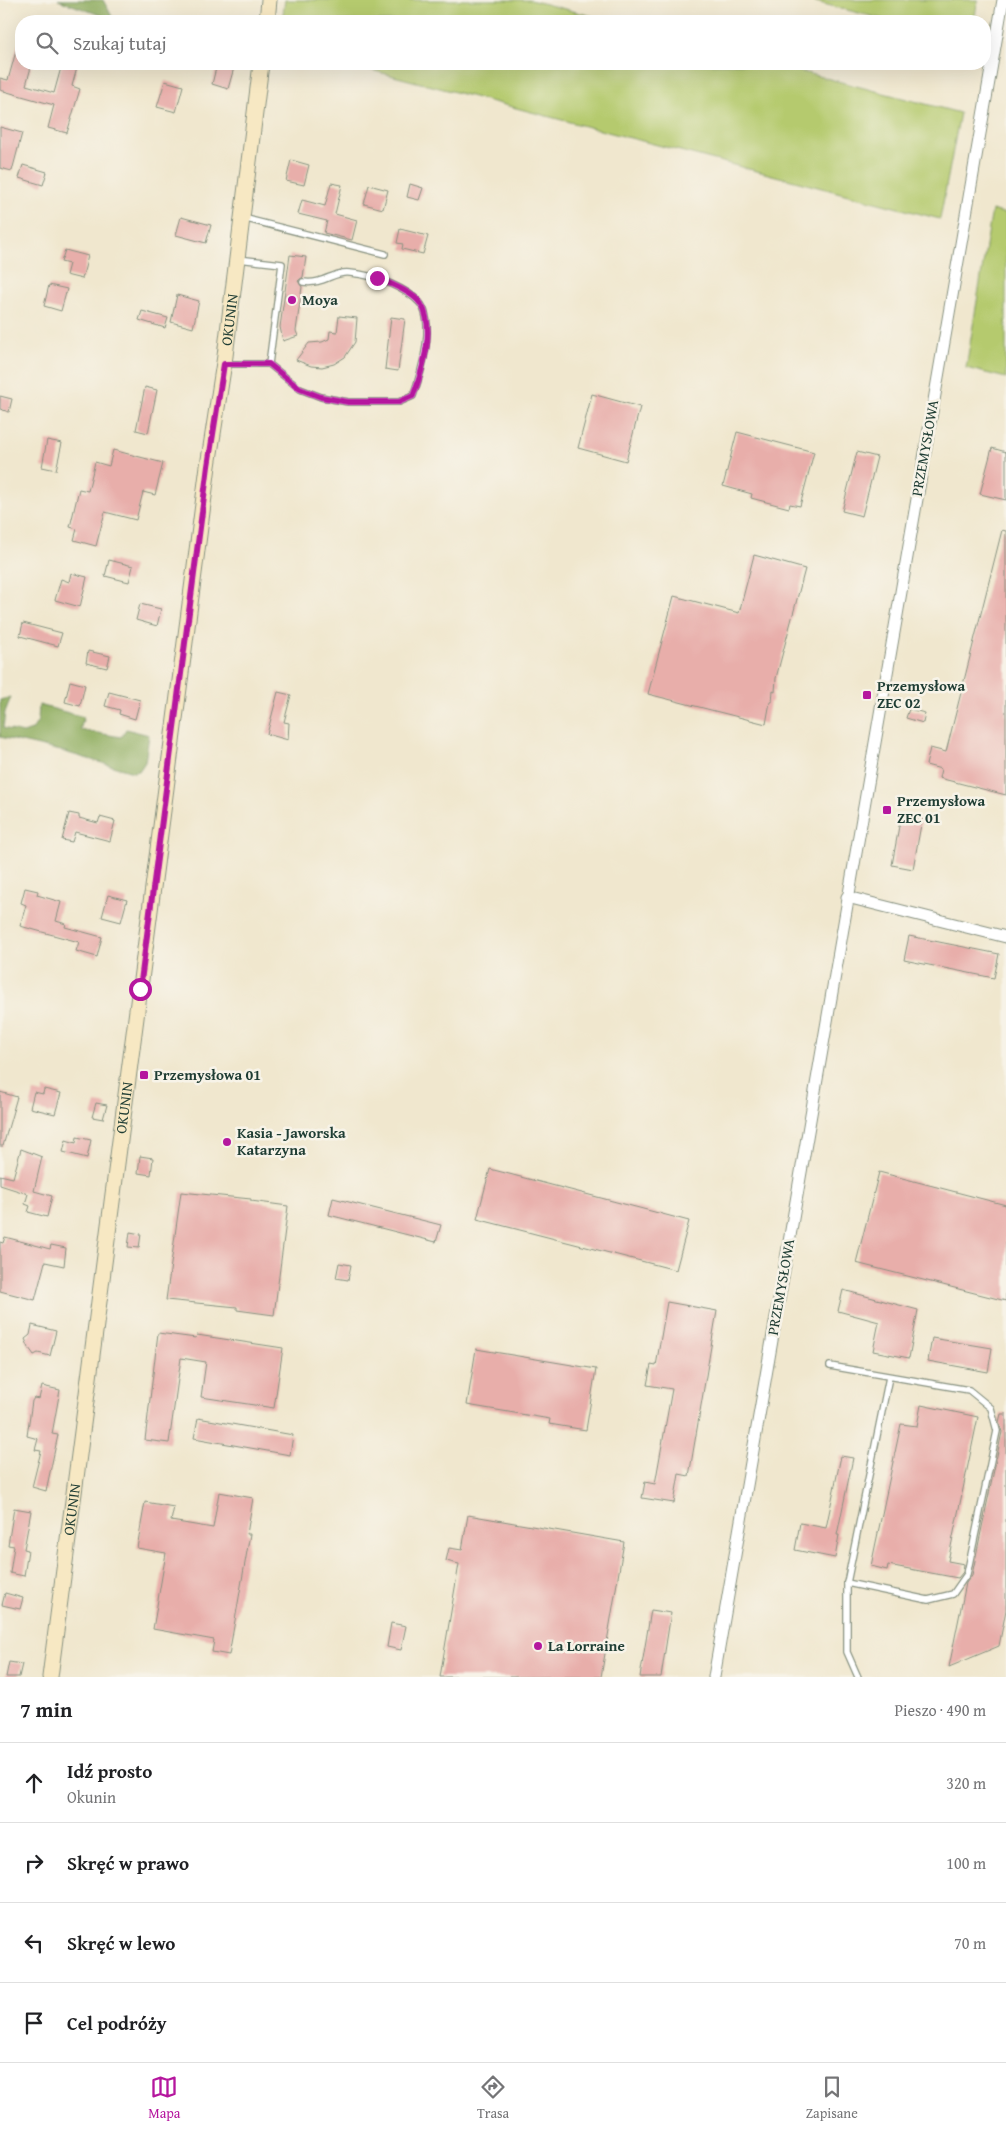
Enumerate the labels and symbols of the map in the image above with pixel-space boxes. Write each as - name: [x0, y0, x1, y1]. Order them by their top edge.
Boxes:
- route end: [366, 267, 389, 290]
- place label: Moya: [302, 289, 338, 310]
- street label: OKUNIN: [215, 292, 243, 347]
- marker: Moya: [286, 294, 298, 306]
- street label: PRZEMYSŁOWA: [906, 398, 943, 498]
- place label: Przemysłowa ZEC 02: [877, 675, 965, 713]
- marker: Przemysłowa ZEC 02: [861, 689, 873, 701]
- place label: Przemysłowa ZEC 01: [897, 790, 985, 828]
- marker: Przemysłowa ZEC 01: [881, 804, 893, 816]
- route start: [129, 978, 152, 1001]
- place label: Przemysłowa 01: [154, 1064, 261, 1085]
- marker: Przemysłowa 01: [138, 1069, 150, 1081]
- street label: OKUNIN: [110, 1080, 138, 1135]
- place label: Kasia - Jaworska Katarzyna: [237, 1122, 346, 1160]
- marker: Kasia - Jaworska Katarzyna: [221, 1136, 233, 1148]
- street label: PRZEMYSŁOWA: [762, 1237, 799, 1337]
- street label: OKUNIN: [58, 1482, 85, 1537]
- place label: La Lorraine: [548, 1635, 625, 1656]
- marker: La Lorraine: [532, 1640, 544, 1652]

